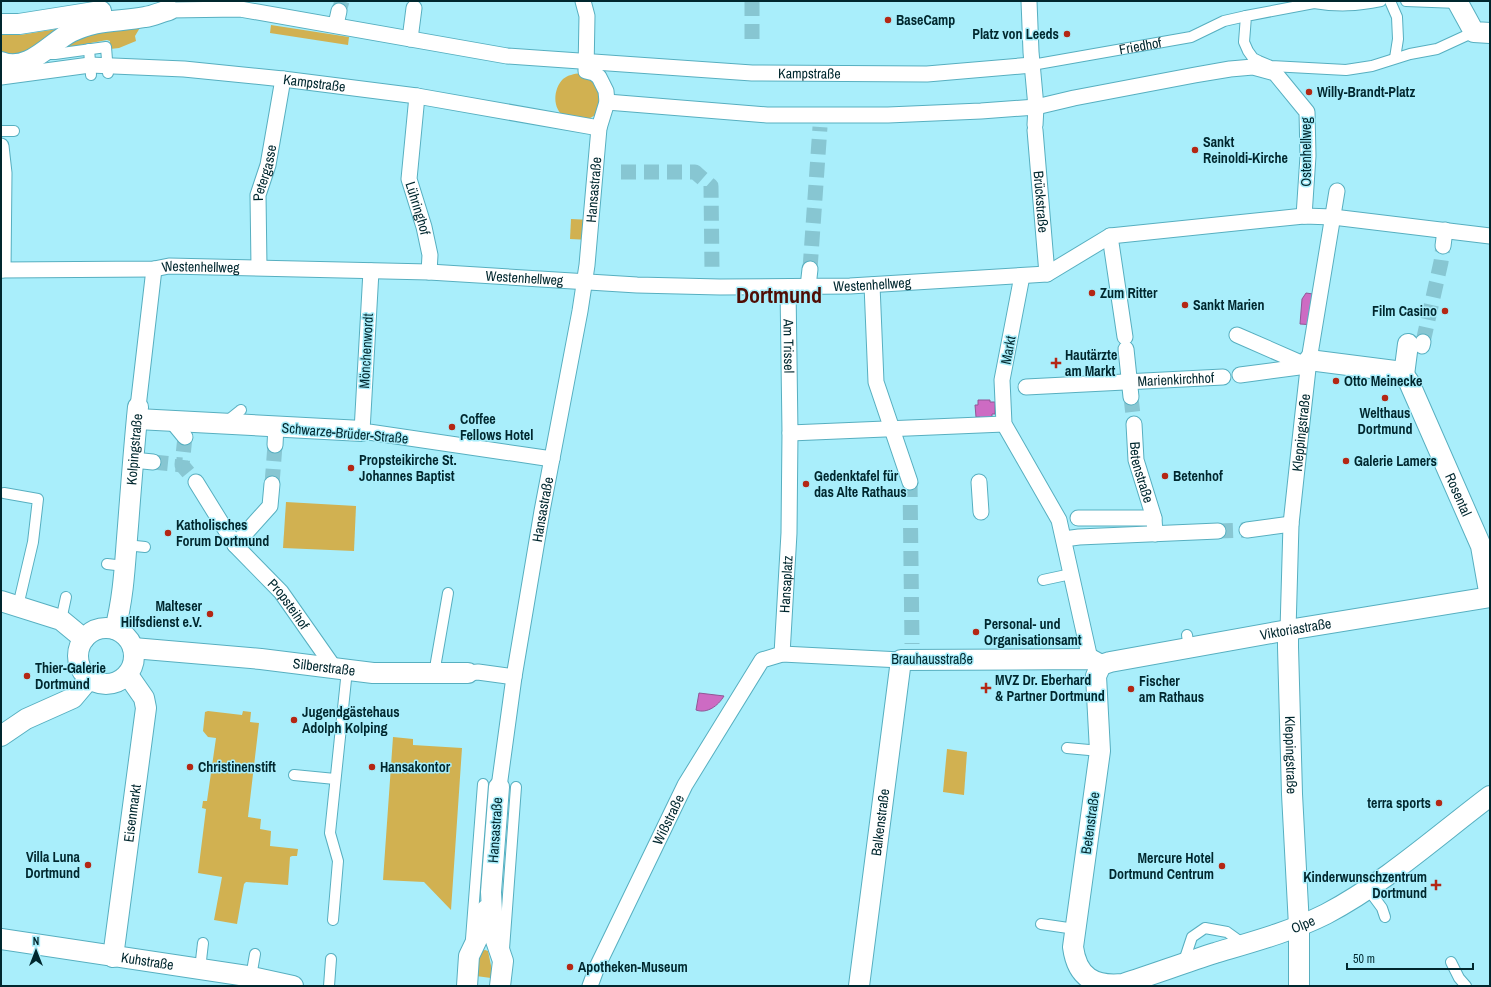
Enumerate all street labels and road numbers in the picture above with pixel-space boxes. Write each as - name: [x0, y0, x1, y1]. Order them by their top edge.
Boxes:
- street label: Friedhof: [1118, 33, 1164, 58]
- street label: Kampstraße: [778, 64, 841, 83]
- street label: Kampstraße: [282, 70, 347, 96]
- street label: Ostenhellweg: [1297, 117, 1315, 187]
- street label: Petergasse: [249, 143, 280, 201]
- street label: Hansastraße: [582, 156, 605, 223]
- street label: Brückstraße: [1029, 170, 1053, 233]
- street label: Lühringhof: [401, 179, 435, 237]
- street label: Westenhellweg: [160, 256, 240, 277]
- street label: Westenhellweg: [485, 267, 564, 289]
- street label: Westenhellweg: [833, 273, 912, 295]
- street label: Mönchenwordt: [355, 313, 377, 389]
- street label: Am Trissel: [779, 318, 798, 373]
- street label: Markt: [996, 334, 1020, 366]
- street label: Marienkirchhof: [1137, 368, 1215, 390]
- street label: Kleppingstraße: [1288, 393, 1314, 472]
- street label: Kolpingstraße: [122, 413, 146, 486]
- street label: Schwarze-Brüder-Straße: [281, 419, 409, 447]
- street label: Betenstraße: [1126, 441, 1158, 505]
- street label: Rosental: [1441, 470, 1476, 519]
- street label: Hansastraße: [528, 475, 557, 543]
- street label: Hansaplatz: [775, 555, 797, 613]
- street label: Propsteihof: [264, 575, 314, 633]
- street label: Viktoriastraße: [1259, 614, 1333, 644]
- street label: Brauhausstraße: [891, 650, 973, 668]
- street label: Silberstraße: [292, 654, 356, 680]
- street label: Kleppingstraße: [1281, 716, 1301, 794]
- street label: Eisenmarkt: [119, 783, 145, 843]
- street label: Balkenstraße: [867, 788, 893, 857]
- street label: Betenstraße: [1077, 791, 1103, 855]
- street label: Wißstraße: [649, 792, 688, 848]
- street label: Hansastraße: [484, 797, 506, 863]
- street label: Olpe: [1289, 911, 1318, 937]
- street label: Kuhstraße: [120, 948, 175, 974]

